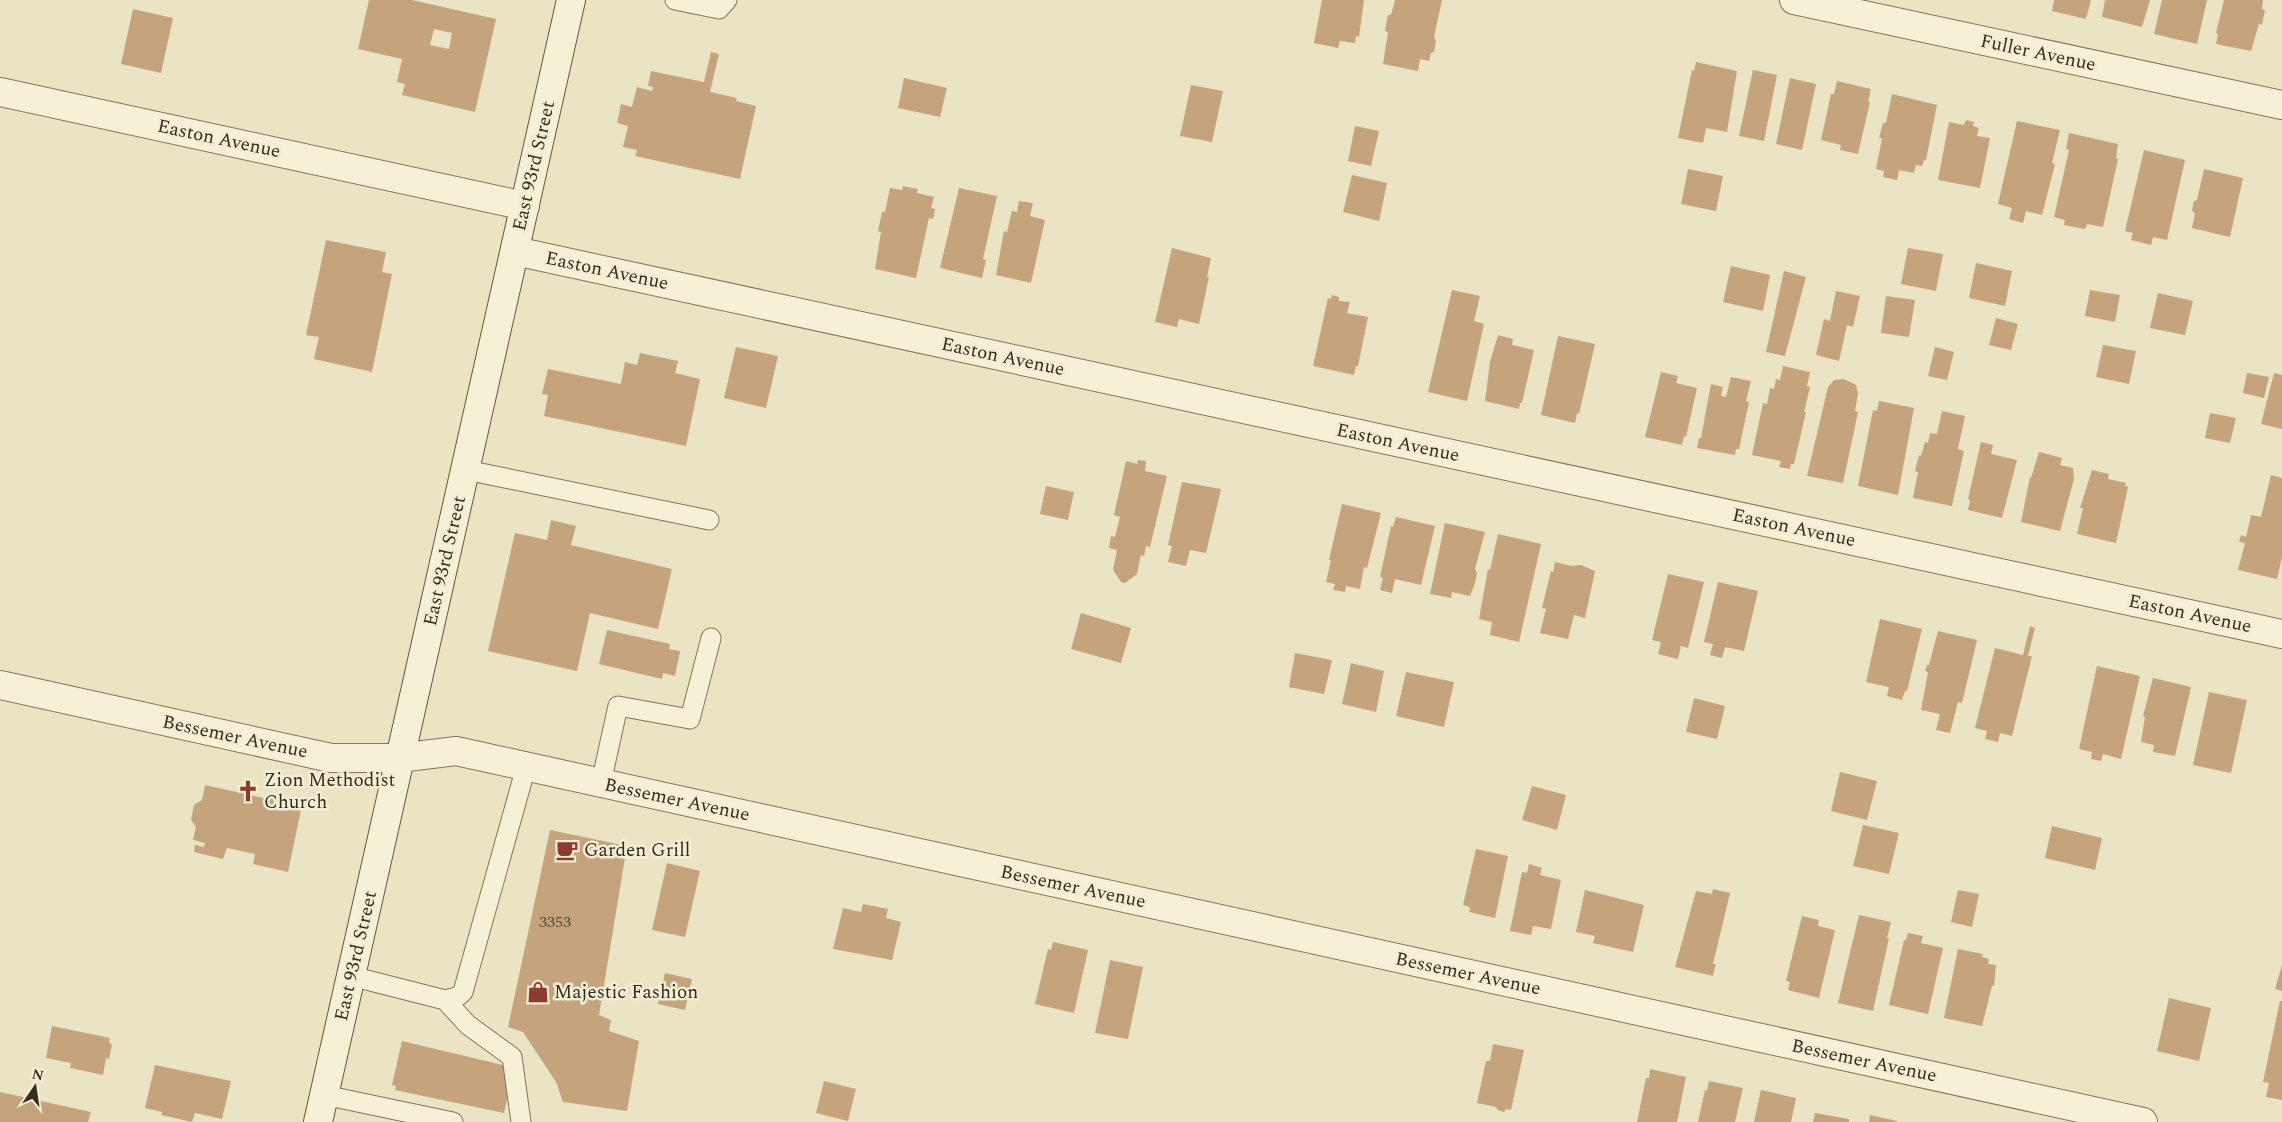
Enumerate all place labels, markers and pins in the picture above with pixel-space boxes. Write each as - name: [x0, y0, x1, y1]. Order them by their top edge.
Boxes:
- place label: Zion Methodist Church: [264, 766, 395, 817]
- church icon: Zion Methodist Church: [235, 778, 261, 804]
- place label: Garden Grill: [584, 836, 690, 865]
- cafe icon: Garden Grill: [554, 837, 580, 863]
- place label: Majestic Fashion: [554, 978, 698, 1007]
- shop icon: Majestic Fashion: [525, 979, 551, 1005]

